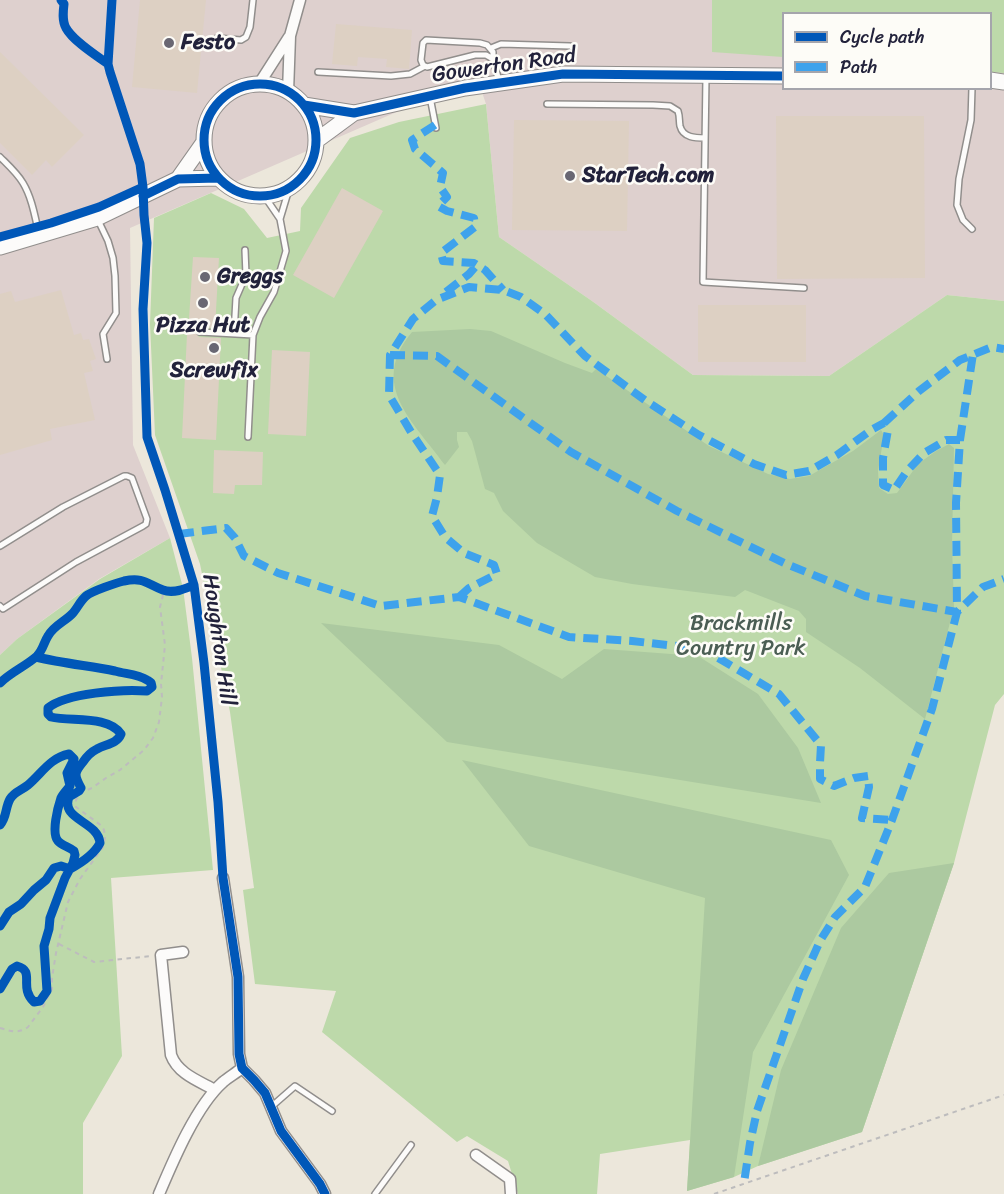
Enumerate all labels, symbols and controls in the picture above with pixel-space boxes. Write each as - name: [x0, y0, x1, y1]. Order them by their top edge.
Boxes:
- legend: [782, 12, 992, 90]
- text: Cycle path: [840, 21, 924, 53]
- place label: Festo: [181, 30, 235, 56]
- marker: Festo: [162, 36, 176, 50]
- street label: Gowerton Road: [430, 43, 578, 89]
- text: Path: [840, 51, 877, 83]
- place label: StarTech.com: [582, 163, 714, 189]
- marker: StarTech.com: [563, 169, 577, 183]
- place label: Greggs: [217, 264, 283, 290]
- marker: Greggs: [198, 270, 212, 284]
- marker: Pizza Hut: [196, 296, 210, 310]
- place label: Pizza Hut: [156, 313, 250, 339]
- marker: Screwfix: [207, 341, 221, 355]
- place label: Screwfix: [170, 358, 258, 384]
- street label: Houghton Hill: [196, 572, 240, 708]
- park label: Brackmills Country Park: [676, 611, 806, 662]

